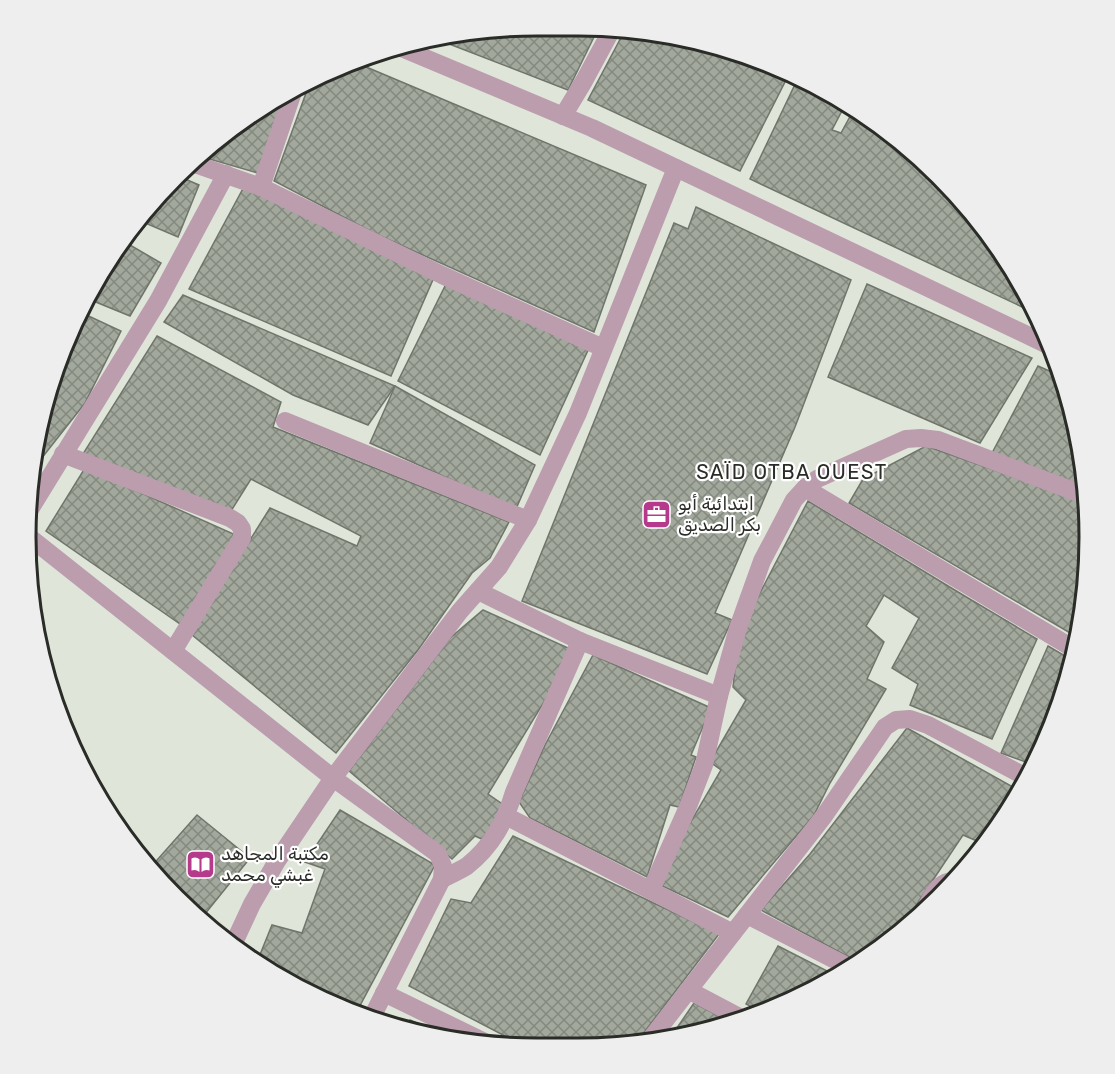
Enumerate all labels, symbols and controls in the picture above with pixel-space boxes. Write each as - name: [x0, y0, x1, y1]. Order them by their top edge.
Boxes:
- district label: SAÏD OTBA OUEST: [696, 460, 888, 484]
- place label: ابتدائية أبو بكر الصديق: [678, 493, 761, 536]
- office icon: ابتدائية أبو بكر الصديق: [641, 498, 673, 530]
- place label: مكتبة المجاهد غبشي محمد: [221, 843, 329, 888]
- library icon: مكتبة المجاهد غبشي محمد: [184, 848, 216, 880]

